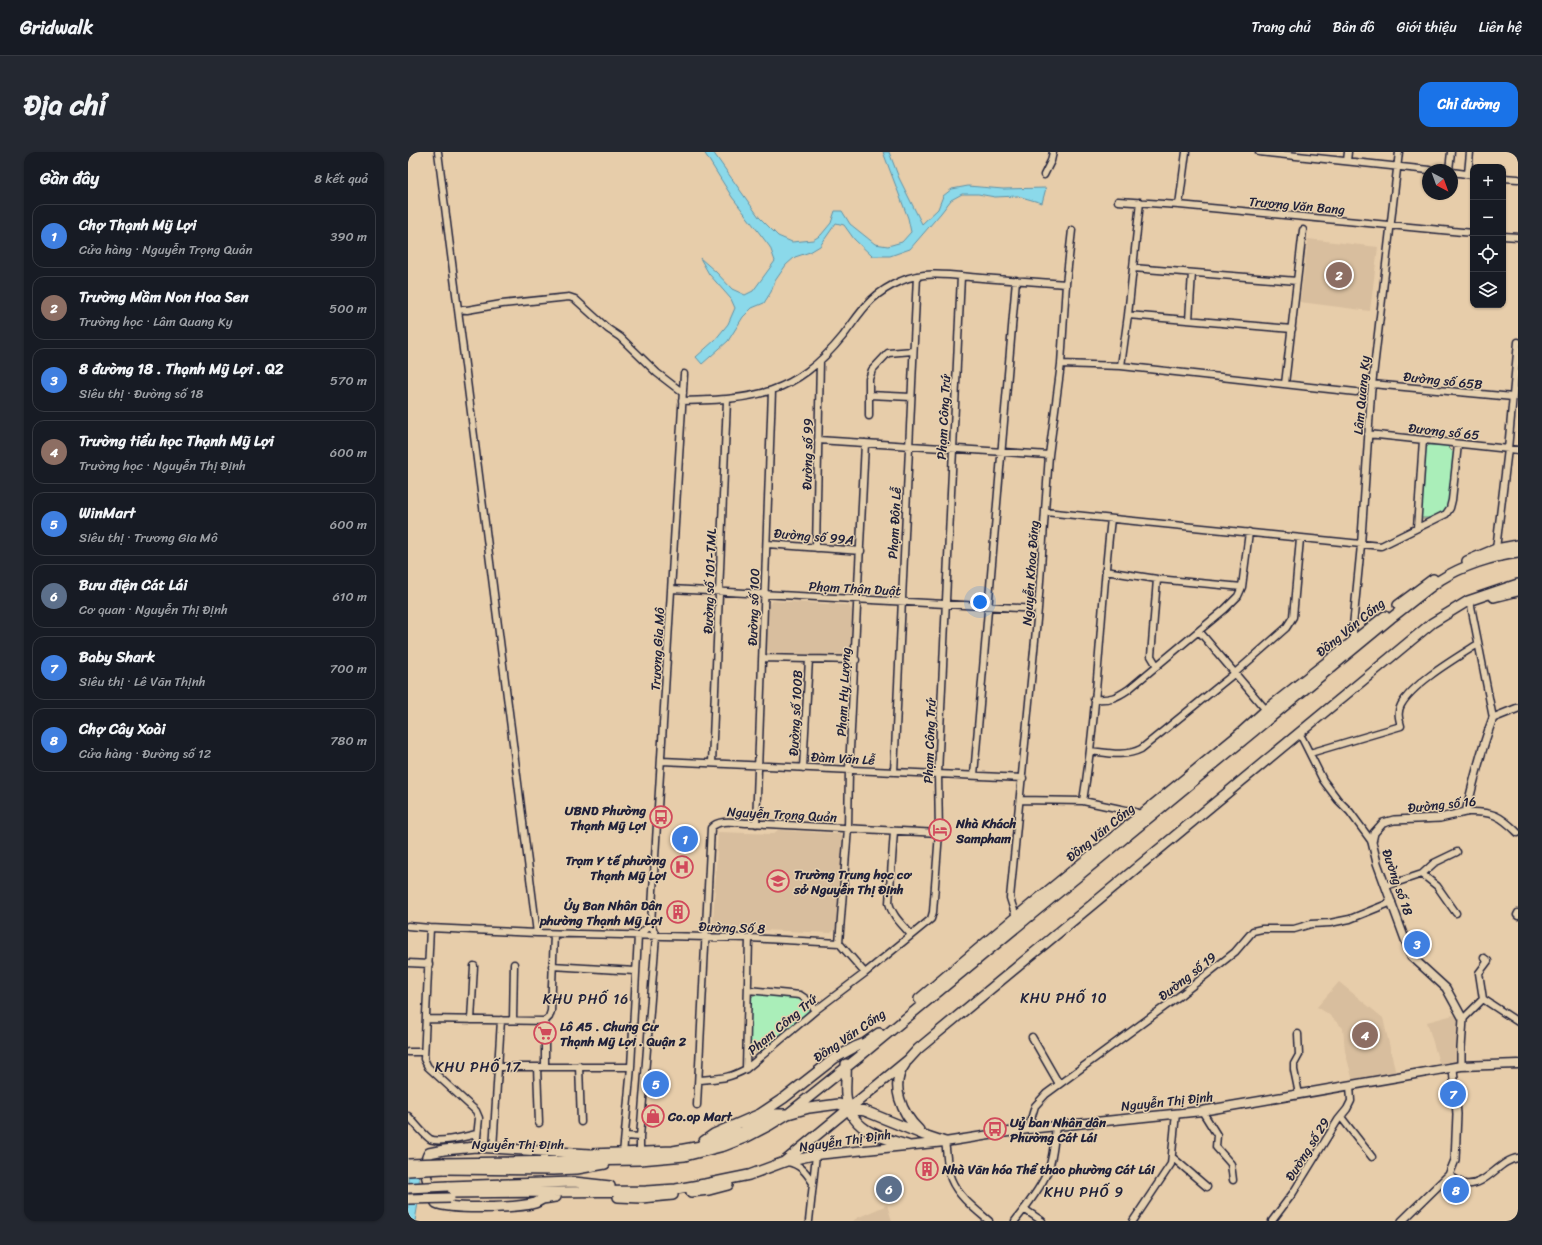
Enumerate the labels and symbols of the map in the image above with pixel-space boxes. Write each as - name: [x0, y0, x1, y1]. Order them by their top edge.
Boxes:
- north arrow: [1422, 164, 1458, 200]
- street label: Trương Văn Bang: [1248, 190, 1346, 221]
- pin: 2: [1326, 260, 1352, 290]
- street label: Lâm Quang Ky: [1347, 354, 1376, 436]
- street label: Đường số 65B: [1402, 365, 1484, 396]
- street label: Phạm Công Trứ: [930, 373, 957, 460]
- street label: Đương số 65: [1407, 416, 1481, 447]
- street label: Đường số 99: [795, 418, 820, 490]
- street label: Phạm Đôn Lễ: [881, 485, 908, 560]
- street label: Nguyễn Khoa Đăng: [1015, 519, 1046, 626]
- street label: Đường số 99A: [773, 522, 855, 551]
- street label: Đường số 101-TML: [696, 528, 723, 634]
- street label: Đường số 100: [741, 568, 766, 646]
- street label: Phạm Thận Duật: [808, 575, 902, 602]
- your location: [970, 592, 990, 612]
- street label: Đồng Văn Cống: [1311, 592, 1390, 663]
- street label: Trương Gia Mô: [644, 606, 671, 691]
- street label: Phạm Hy Lượng: [830, 646, 857, 737]
- street label: Đường số 100B: [782, 669, 809, 757]
- street label: Phạm Công Trứ: [917, 697, 943, 784]
- street label: Đàm Văn Lễ: [810, 745, 877, 772]
- street label: Đường số 16: [1407, 789, 1477, 820]
- street label: Đồng Văn Cống: [1061, 797, 1140, 868]
- place label: UBND Phường Thạnh Mỹ Lợi: [565, 799, 647, 837]
- street label: Nguyễn Trọng Quản: [726, 800, 838, 829]
- bus stop icon: UBND Phường Thạnh Mỹ Lợi: [648, 804, 674, 830]
- place label: Nhà Khách Sampham: [955, 812, 1016, 850]
- hotel icon: Nhà Khách Sampham: [927, 817, 953, 843]
- pin: 1: [672, 824, 698, 854]
- street label: Đường số 18: [1375, 846, 1420, 919]
- place label: Trạm Y tế phường Thạnh Mỹ Lợi: [565, 849, 667, 887]
- hospital icon: Trạm Y tế phường Thạnh Mỹ Lợi: [669, 854, 695, 880]
- place label: Trường Trung học cơ sở Nguyễn Thị Định: [793, 863, 913, 901]
- school or university icon: Trường Trung học cơ sở Nguyễn Thị Định: [765, 868, 791, 894]
- place label: Ủy Ban Nhân Dân phường Thạnh Mỹ Lợi: [539, 894, 663, 932]
- building icon: Ủy Ban Nhân Dân phường Thạnh Mỹ Lợi: [665, 899, 691, 925]
- street label: Đường Số 8: [698, 915, 766, 940]
- pin: 3: [1404, 929, 1430, 959]
- street label: Đường số 19: [1153, 946, 1222, 1007]
- district label: KHU PHỐ 10: [1020, 986, 1108, 1011]
- district label: KHU PHỐ 16: [543, 987, 629, 1012]
- street label: Phạm Công Trứ: [742, 988, 823, 1061]
- street label: Đồng Văn Cống: [808, 1002, 891, 1068]
- place label: Lô A5 . Chung Cư Thạnh Mỹ Lợi . Quận 2: [560, 1015, 687, 1053]
- supermarket icon: Lô A5 . Chung Cư Thạnh Mỹ Lợi . Quận 2: [532, 1020, 558, 1046]
- pin: 4: [1352, 1020, 1378, 1050]
- district label: KHU PHỐ 17: [435, 1055, 521, 1080]
- pin: 5: [643, 1069, 669, 1099]
- pin: 7: [1440, 1079, 1466, 1109]
- street label: Nguyễn Thị Định: [1120, 1085, 1214, 1118]
- shop icon: Co.op Mart: [640, 1103, 666, 1129]
- place label: Co.op Mart: [667, 1105, 732, 1128]
- place label: Uỷ ban Nhân dân Phường Cát Lái: [1010, 1111, 1107, 1149]
- street label: Đường số 29: [1279, 1113, 1336, 1186]
- bus stop icon: Uỷ ban Nhân dân Phường Cát Lái: [982, 1116, 1008, 1142]
- street label: Nguyễn Thị Định: [798, 1123, 893, 1158]
- street label: Nguyễn Thị Định: [472, 1133, 564, 1156]
- building icon: Nhà Văn hóa Thể thao phường Cát Lái: [914, 1156, 940, 1182]
- place label: Nhà Văn hóa Thể thao phường Cát Lái: [941, 1158, 1156, 1181]
- pin: 6: [876, 1174, 902, 1204]
- pin: 8: [1443, 1175, 1469, 1205]
- district label: KHU PHỐ 9: [1044, 1180, 1124, 1205]

